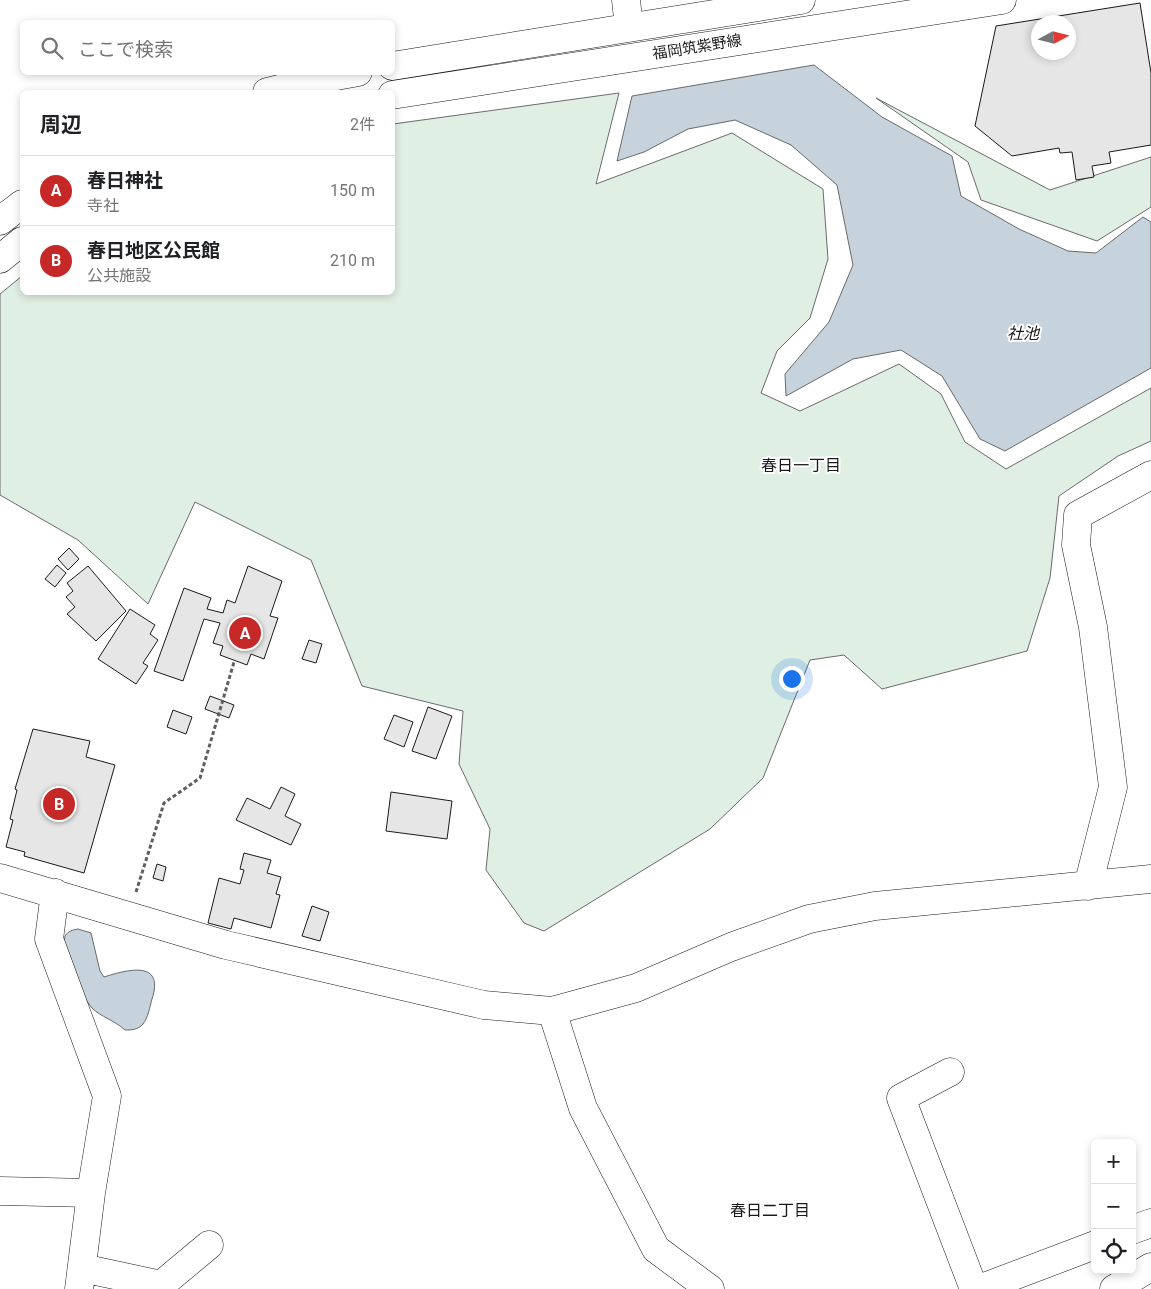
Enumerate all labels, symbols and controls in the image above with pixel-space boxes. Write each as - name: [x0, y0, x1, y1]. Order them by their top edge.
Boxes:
- north arrow: [1031, 15, 1076, 60]
- search box: [20, 20, 395, 75]
- street label: 福岡筑紫野線: [651, 31, 743, 63]
- icon: search: [38, 34, 66, 62]
- text: ここで検索: [78, 38, 173, 61]
- text: 周辺: [40, 113, 82, 137]
- text: 2件: [350, 115, 375, 134]
- text: 春日神社: [87, 169, 163, 192]
- text: A: [51, 181, 61, 200]
- text: 150 m: [330, 181, 375, 200]
- text: 寺社: [87, 196, 119, 215]
- text: 春日地区公民館: [87, 239, 220, 262]
- text: B: [51, 251, 61, 270]
- text: 210 m: [330, 251, 375, 270]
- text: 公共施設: [87, 266, 151, 285]
- water label: 社池: [1007, 324, 1041, 343]
- district label: 春日一丁目: [761, 456, 841, 475]
- pin: A: [229, 614, 261, 652]
- your location: [779, 666, 805, 692]
- pin: B: [43, 785, 75, 823]
- map controls: [1091, 1139, 1136, 1274]
- button: +: [1091, 1139, 1136, 1184]
- button: −: [1091, 1184, 1136, 1229]
- district label: 春日二丁目: [730, 1201, 810, 1220]
- button: locate: [1091, 1229, 1136, 1274]

